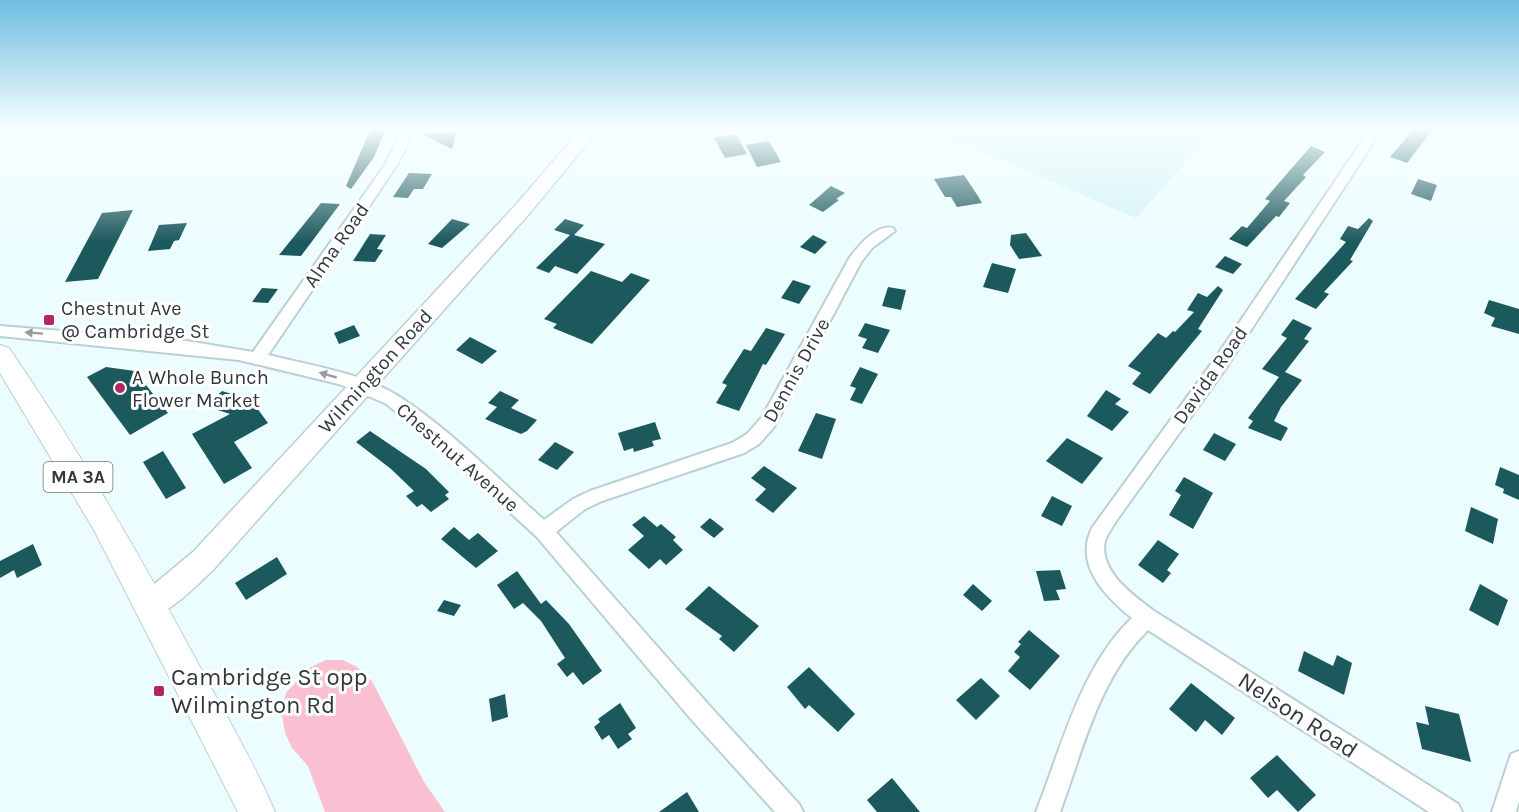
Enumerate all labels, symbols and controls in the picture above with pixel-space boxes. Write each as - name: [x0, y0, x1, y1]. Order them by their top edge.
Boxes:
- street label: Alma Road: [299, 199, 374, 292]
- place label: Chestnut Ave @ Cambridge St: [61, 297, 210, 343]
- street label: Wilmington Road: [314, 305, 437, 438]
- marker: Chestnut Ave @ Cambridge St: [42, 313, 56, 327]
- street label: Dennis Drive: [758, 314, 835, 426]
- street label: Davida Road: [1168, 322, 1252, 429]
- one-way arrow: [25, 329, 44, 338]
- place label: A Whole Bunch Flower Market: [132, 366, 269, 412]
- one-way arrow: [319, 370, 337, 379]
- marker: A Whole Bunch Flower Market: [113, 381, 127, 395]
- street label: Chestnut Avenue: [392, 398, 524, 517]
- road number: MA 3A: [44, 462, 112, 492]
- place label: Cambridge St opp Wilmington Rd: [171, 663, 368, 719]
- street label: Nelson Road: [1233, 666, 1363, 764]
- marker: Cambridge St opp Wilmington Rd: [152, 684, 166, 698]

